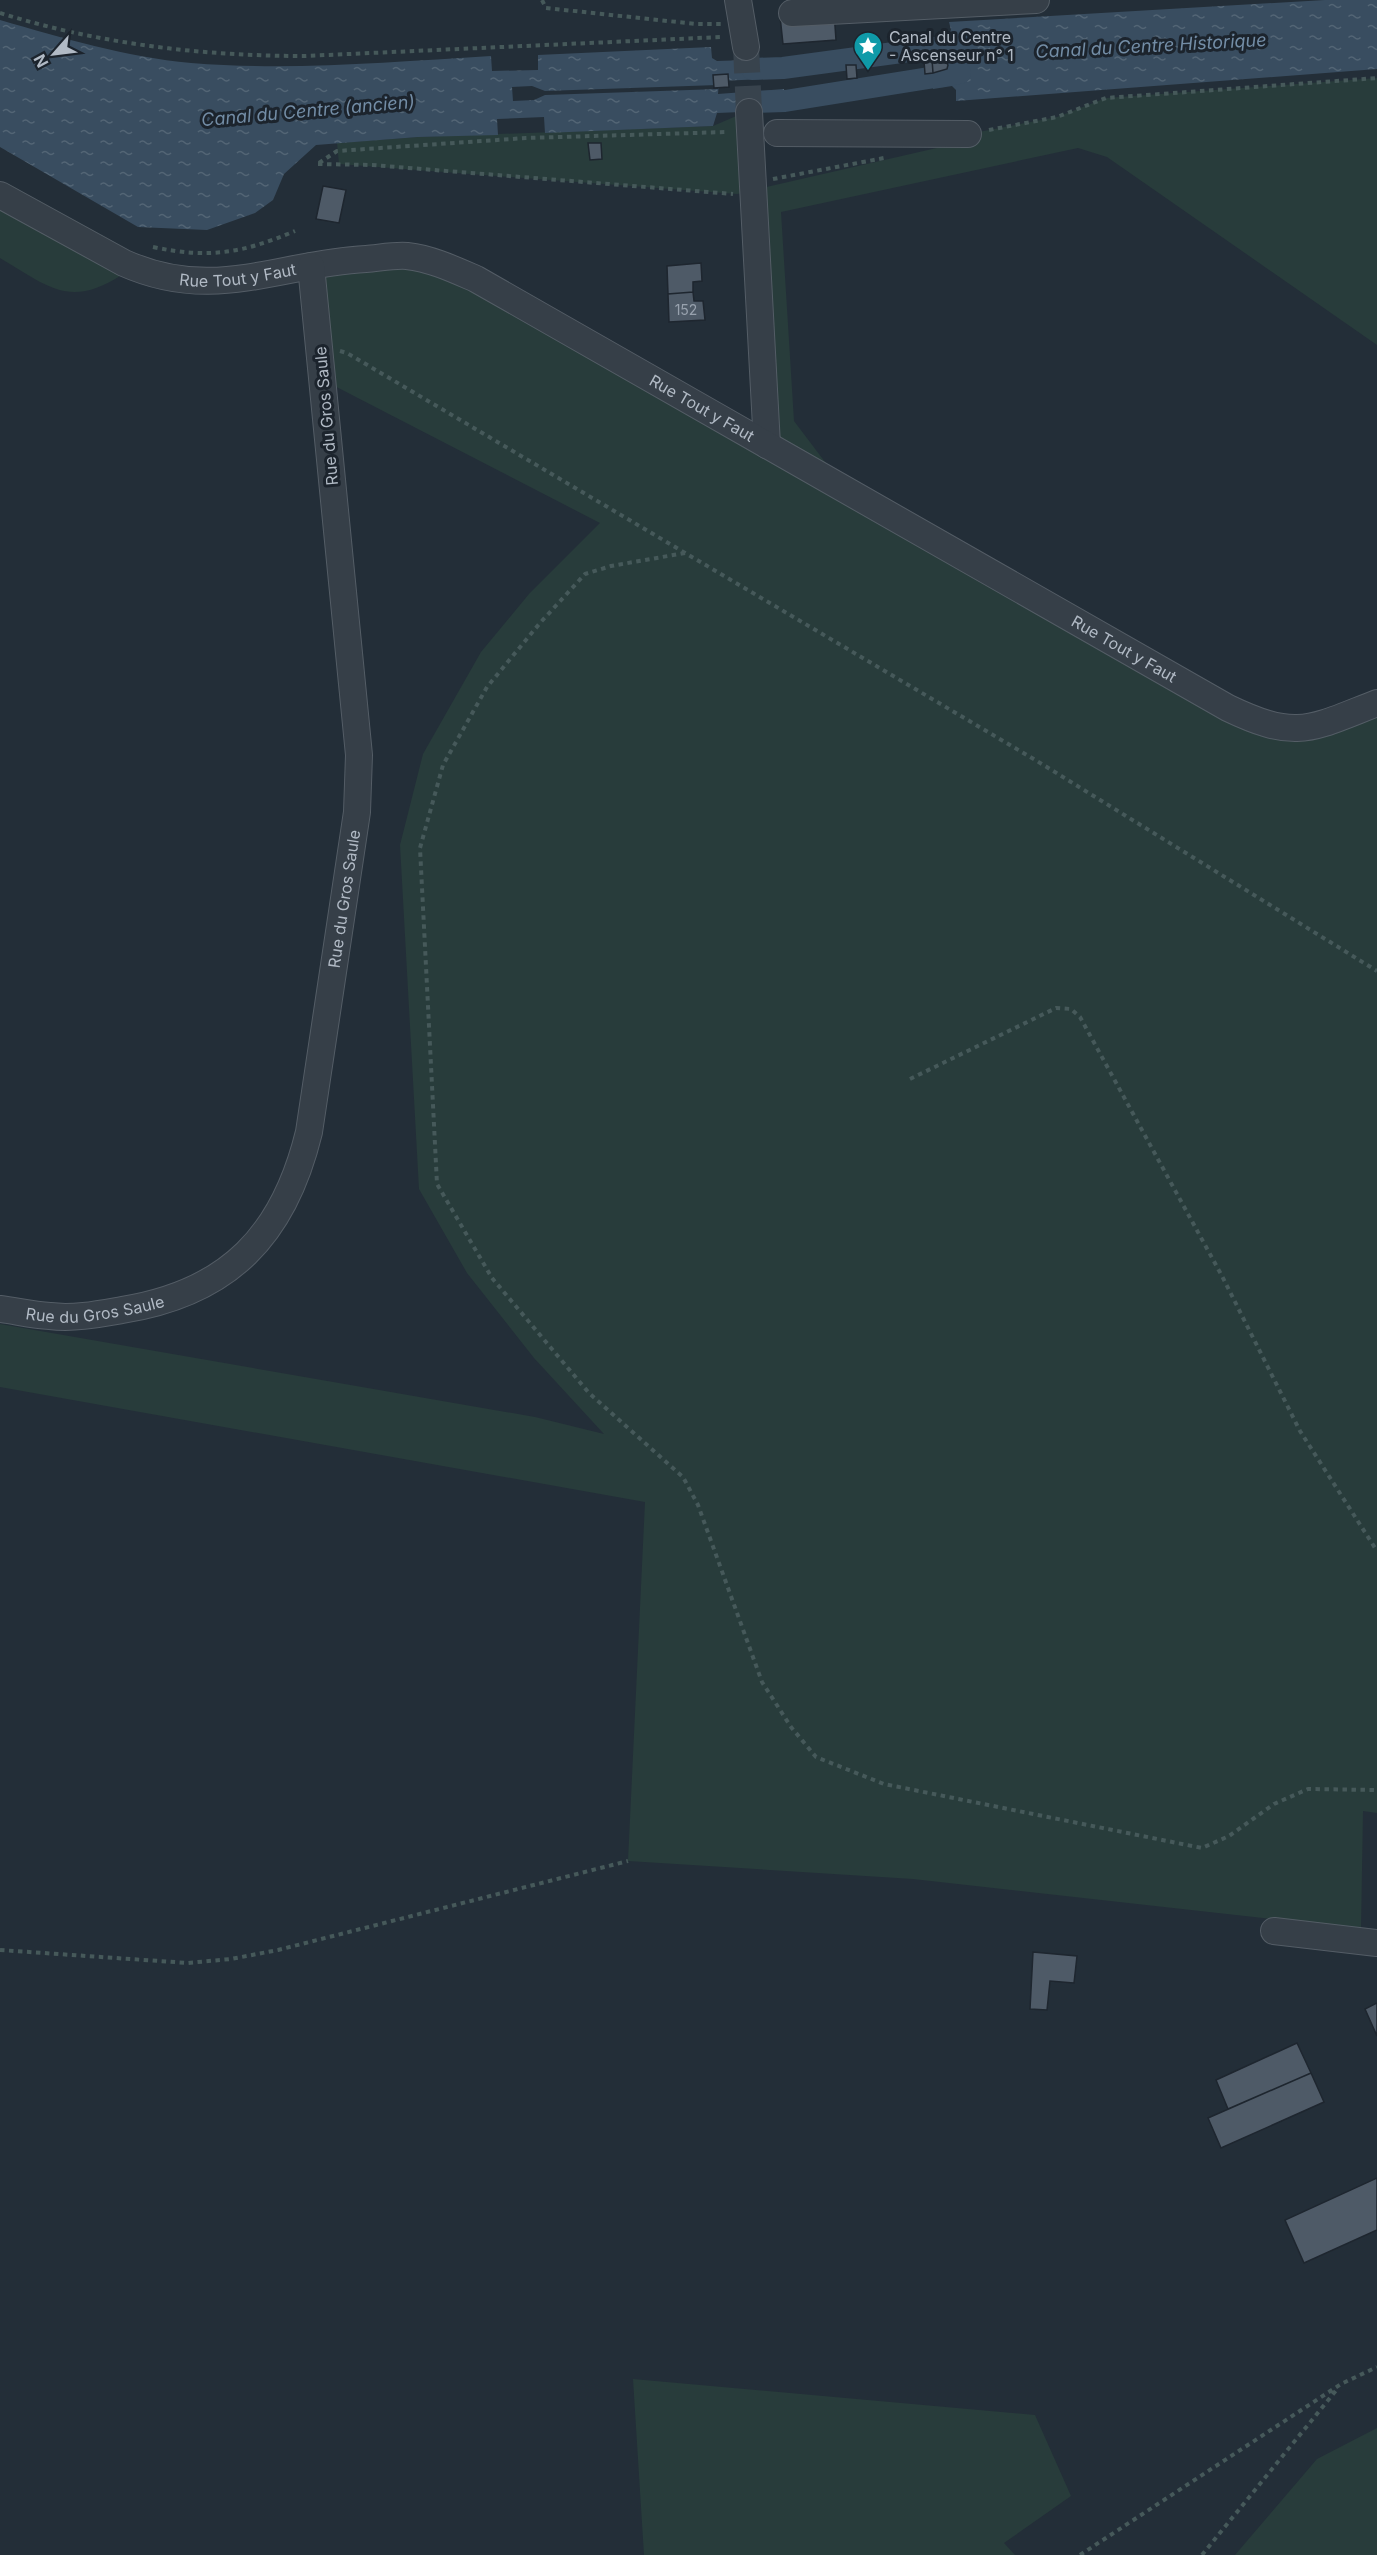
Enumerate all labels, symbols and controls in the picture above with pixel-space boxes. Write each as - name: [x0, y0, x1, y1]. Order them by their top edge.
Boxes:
- north arrow: [24, 24, 84, 84]
- place label: Canal du Centre - Ascenseur n° 1: [889, 27, 1014, 65]
- water label: Canal du Centre Historique: [1035, 29, 1267, 62]
- place icon: Canal du Centre - Ascenseur n° 1: [852, 30, 884, 72]
- text: N: [29, 51, 52, 71]
- water label: Canal du Centre (ancien): [200, 91, 416, 130]
- street label: Rue Tout y Faut: [178, 259, 298, 291]
- house number: 152: [675, 301, 697, 318]
- street label: Rue du Gros Saule: [310, 346, 342, 486]
- street label: Rue Tout y Faut: [646, 370, 758, 446]
- street label: Rue Tout y Faut: [1068, 611, 1180, 687]
- street label: Rue du Gros Saule: [324, 828, 364, 969]
- street label: Rue du Gros Saule: [24, 1291, 166, 1327]

